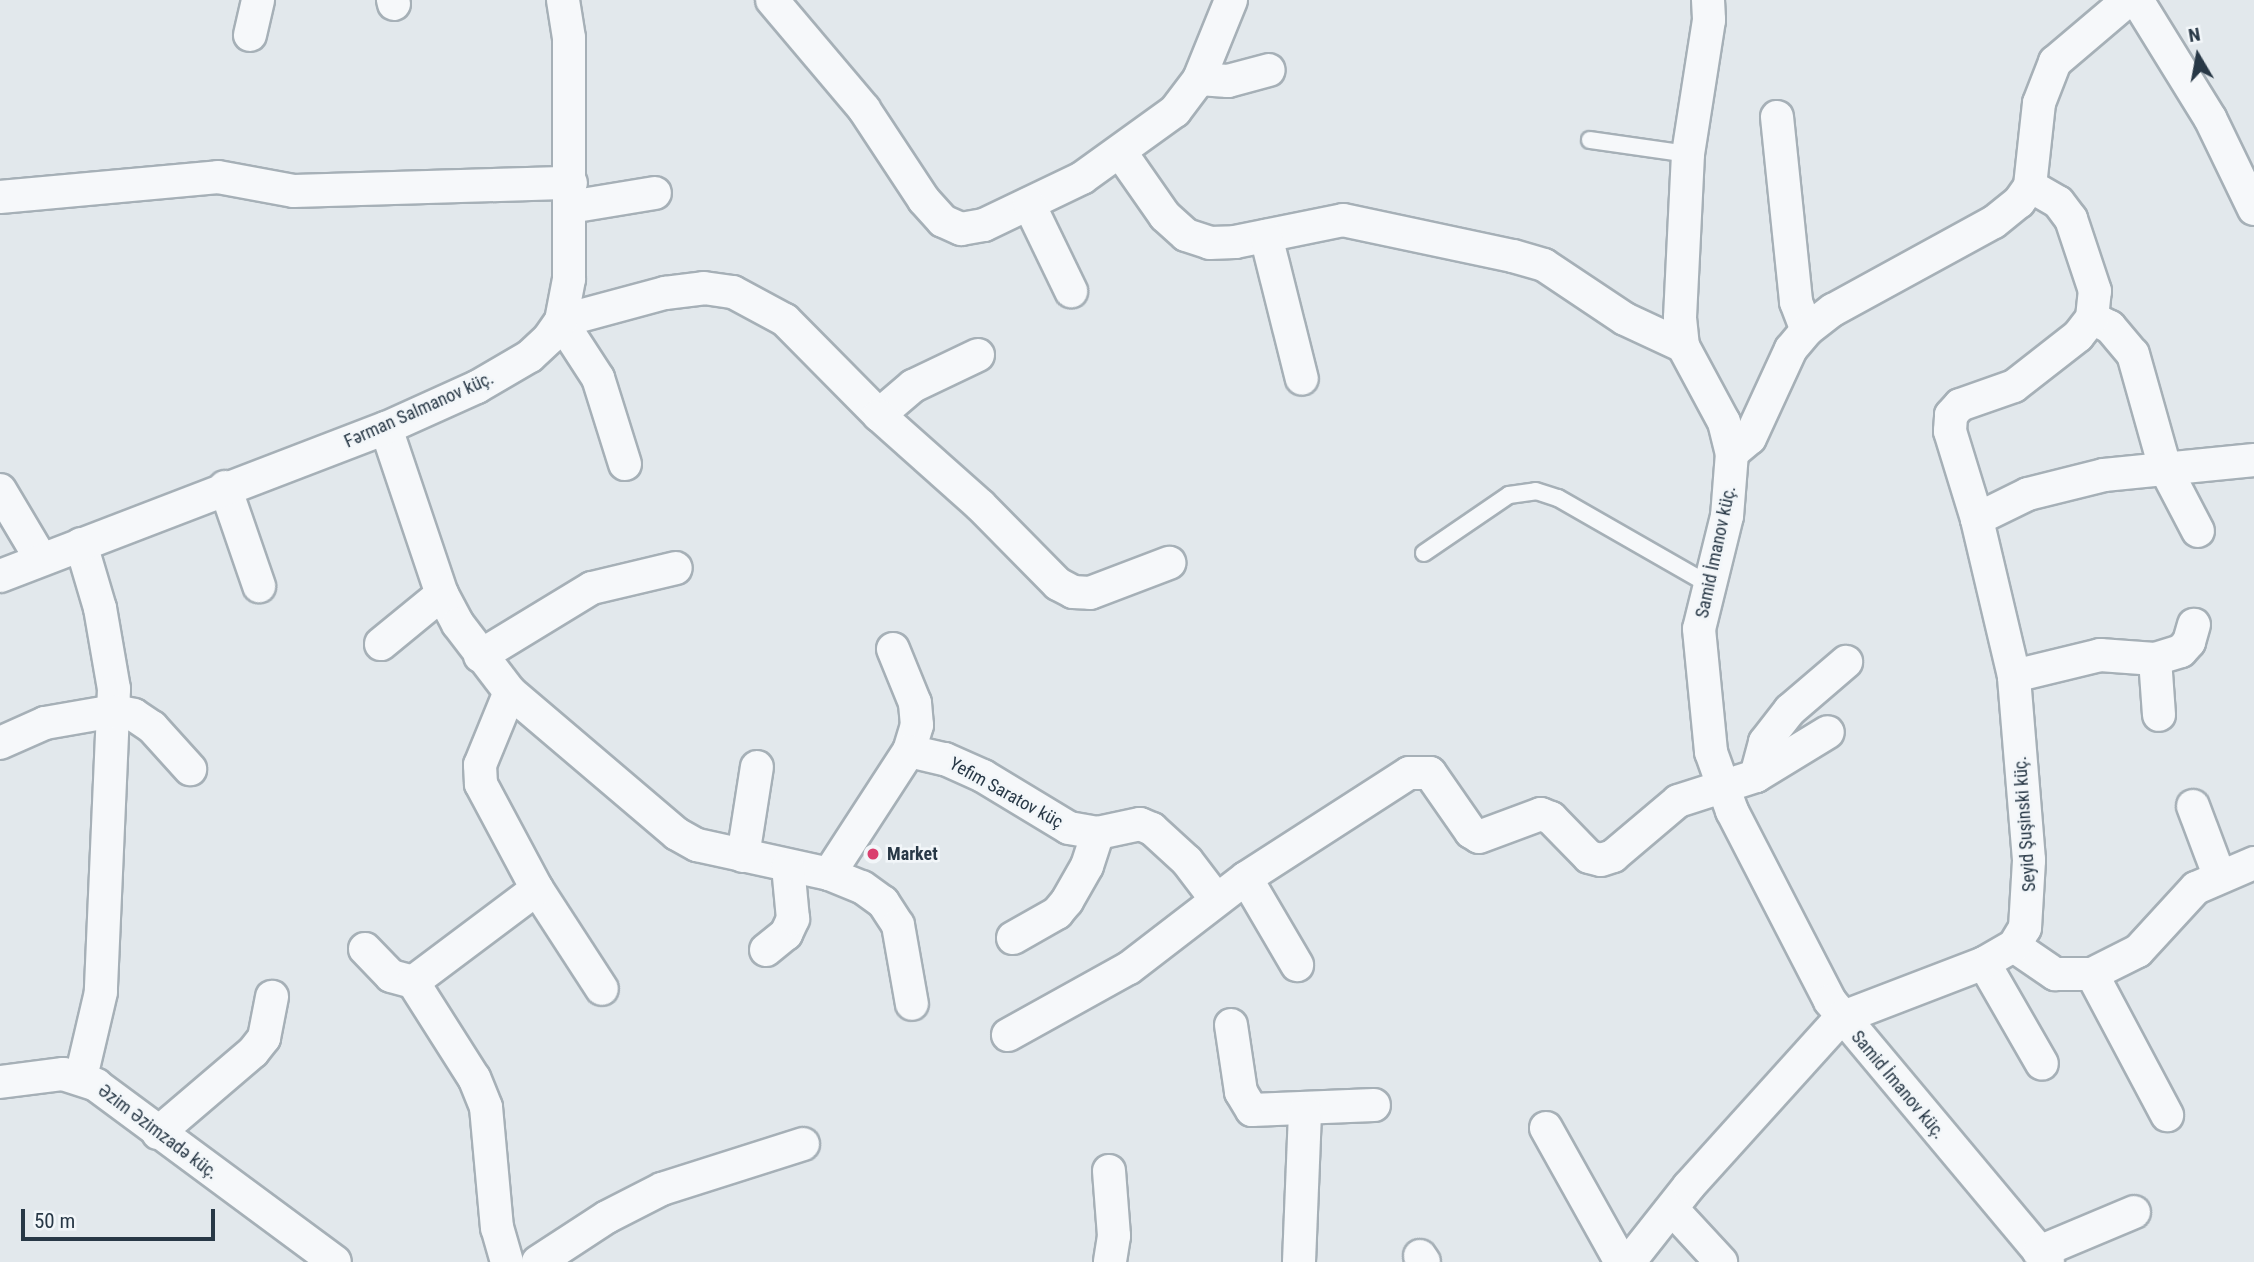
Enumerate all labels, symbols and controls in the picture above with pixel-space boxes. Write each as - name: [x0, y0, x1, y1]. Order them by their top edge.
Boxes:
- north arrow: [2163, 21, 2233, 91]
- text: N: [2187, 22, 2202, 47]
- street label: Fərman Salmanov küç.: [341, 367, 497, 453]
- street label: Samid İmanov küç.: [1691, 484, 1741, 620]
- street label: Yefim Saratov küç: [945, 753, 1067, 833]
- street label: Seyid Şuşinski küç.: [2009, 755, 2041, 893]
- place label: Market: [887, 843, 938, 865]
- marker: Market: [865, 846, 881, 862]
- street label: Samid İmanov küç.: [1846, 1026, 1950, 1144]
- street label: Əzim Əzimzadə küç.: [94, 1080, 222, 1184]
- scale bar: [24, 1196, 219, 1240]
- text: 50 m: [34, 1209, 75, 1233]

